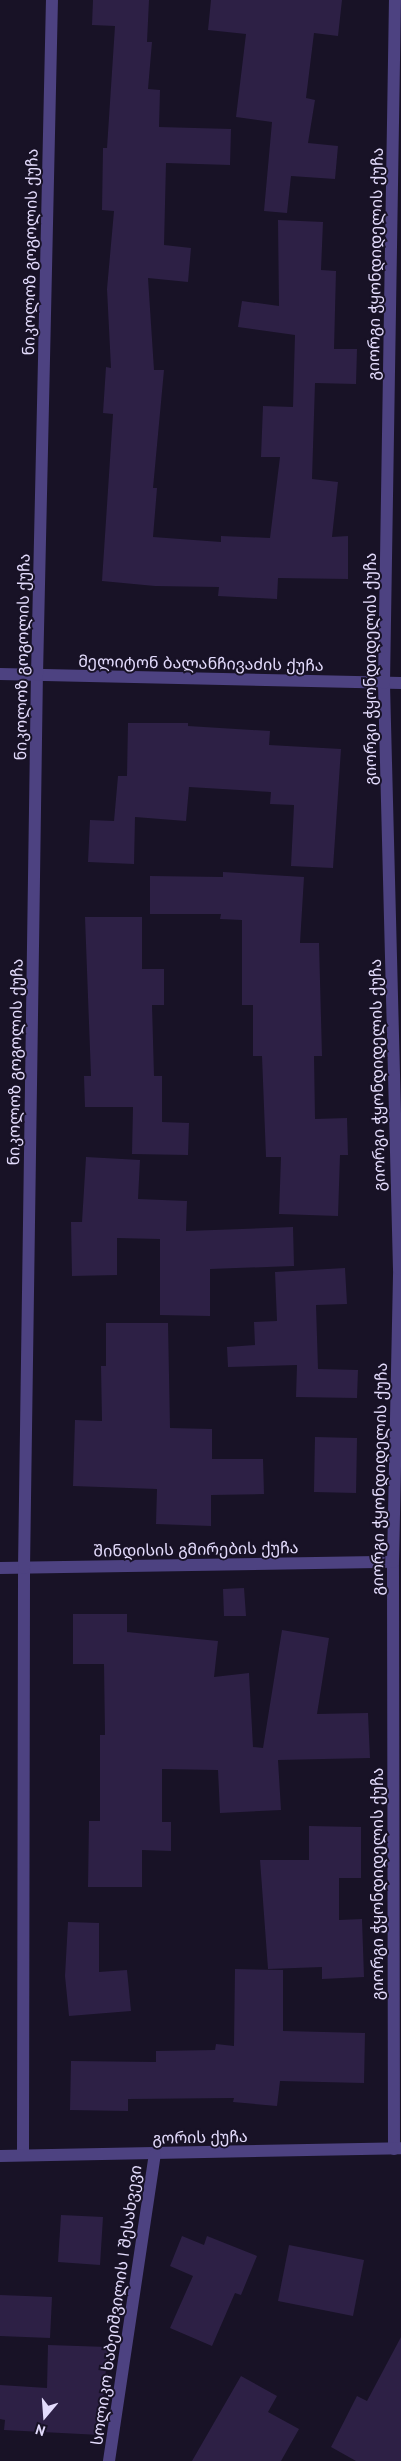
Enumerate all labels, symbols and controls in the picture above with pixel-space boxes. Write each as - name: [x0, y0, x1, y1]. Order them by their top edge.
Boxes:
- street label: ნიკოლოზ გოგოლის ქუჩა: [19, 148, 41, 356]
- street label: გიორგი ჭყონდიდელის ქუჩა: [363, 148, 387, 380]
- street label: ნიკოლოზ გოგოლის ქუჩა: [11, 553, 33, 761]
- street label: გიორგი ჭყონდიდელის ქუჩა: [360, 553, 380, 785]
- street label: მელიტონ ბალანჩივაძის ქუჩა: [78, 651, 324, 675]
- street label: ნიკოლოზ გოგოლის ქუჩა: [4, 958, 26, 1166]
- street label: გიორგი ჭყონდიდელის ქუჩა: [365, 959, 389, 1191]
- street label: გიორგი ჭყონდიდელის ქუჩა: [367, 1363, 391, 1595]
- street label: შინდისის გმირების ქუჩა: [93, 1538, 299, 1560]
- street label: გიორგი ჭყონდიდელის ქუჩა: [367, 1768, 387, 2000]
- street label: გორის ქუჩა: [152, 2127, 248, 2147]
- street label: სოლიკო ხაბეიშვილის I შესახვევი: [87, 2164, 145, 2446]
- north arrow: [20, 2391, 70, 2441]
- text: N: [33, 2420, 48, 2440]

